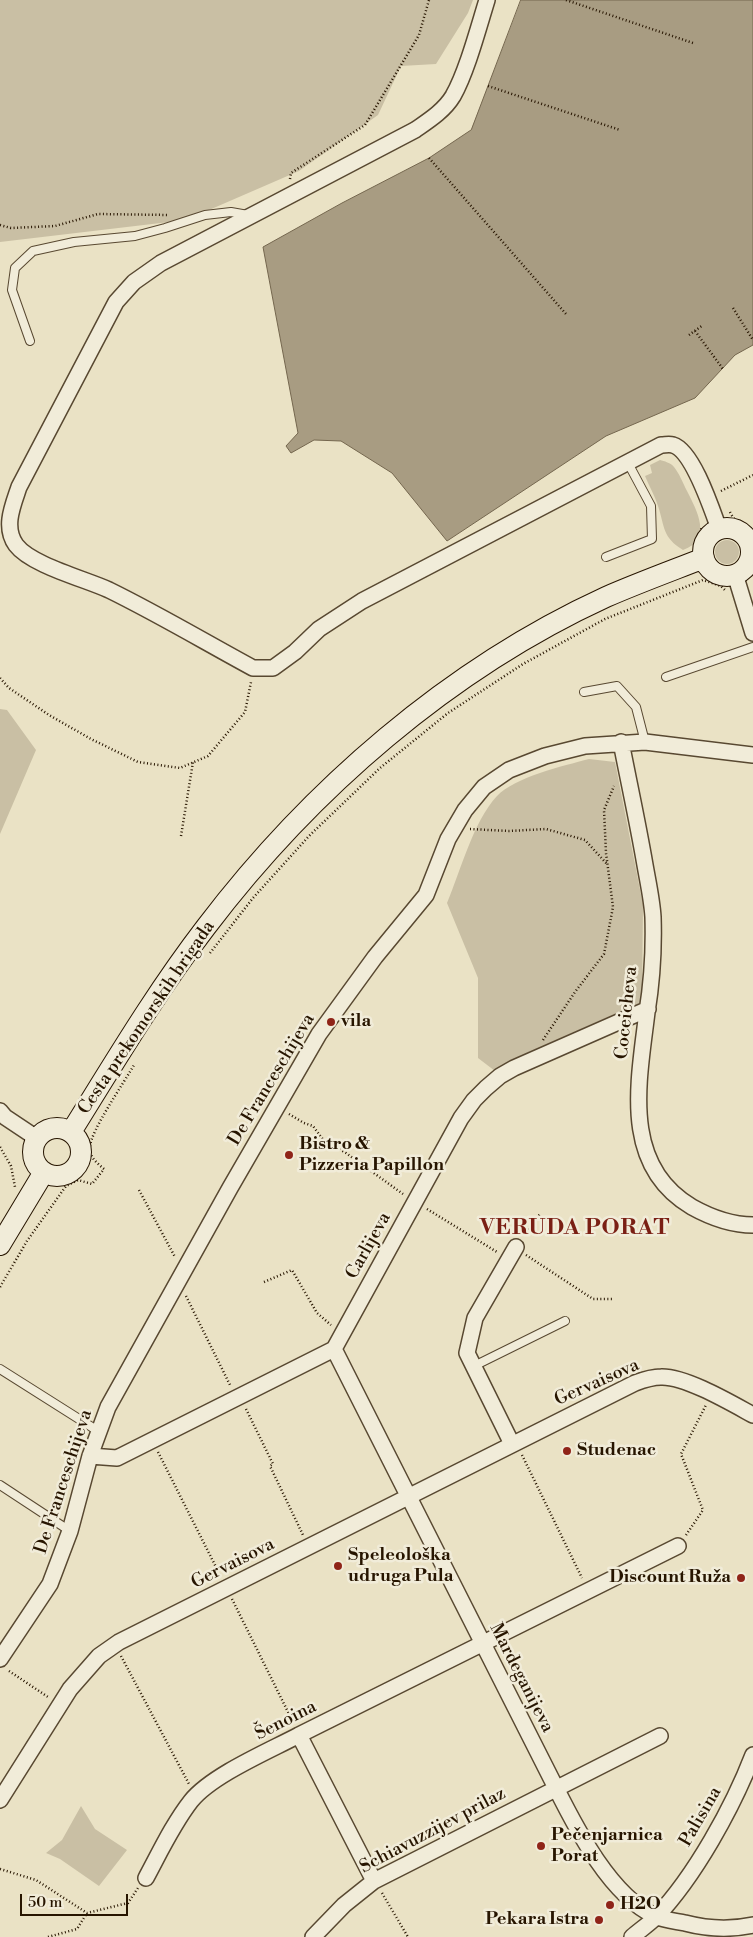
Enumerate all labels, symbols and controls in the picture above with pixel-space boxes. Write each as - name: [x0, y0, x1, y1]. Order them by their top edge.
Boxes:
- street label: Cesta prekomorskih brigada: [74, 917, 220, 1119]
- street label: Coceicheva: [611, 965, 643, 1061]
- street label: De Franceschijeva: [224, 1010, 320, 1150]
- place label: vila: [341, 1011, 371, 1033]
- marker: vila: [325, 1016, 337, 1028]
- place label: Bistro & Pizzeria Papillon: [299, 1134, 444, 1176]
- marker: Bistro & Pizzeria Papillon: [283, 1149, 295, 1161]
- street label: Carlijeva: [342, 1209, 396, 1283]
- district label: VERUDA PORAT: [478, 1216, 672, 1242]
- street label: Gervaisova: [551, 1355, 643, 1411]
- street label: De Franceschijeva: [31, 1407, 97, 1557]
- place label: Studenac: [577, 1440, 656, 1462]
- marker: Studenac: [561, 1445, 573, 1457]
- street label: Gervaisova: [188, 1534, 278, 1594]
- place label: Speleološka udruga Pula: [348, 1545, 453, 1588]
- marker: Speleološka udruga Pula: [332, 1560, 344, 1572]
- place label: Discount Ruža: [609, 1567, 731, 1589]
- marker: Discount Ruža: [735, 1572, 747, 1584]
- street label: Mardeganijeva: [484, 1620, 558, 1736]
- street label: Šenoina: [252, 1696, 320, 1746]
- street label: Schiavuzzijev prilaz: [356, 1783, 510, 1879]
- street label: Palisina: [675, 1783, 727, 1851]
- place label: Pečenjarnica Porat: [551, 1825, 663, 1868]
- marker: Pečenjarnica Porat: [535, 1840, 547, 1852]
- scale bar: [22, 1884, 130, 1916]
- text: 50 m: [28, 1893, 62, 1912]
- place label: H2O: [620, 1894, 661, 1916]
- marker: H2O: [604, 1899, 616, 1911]
- place label: Pekara Istra: [485, 1909, 589, 1931]
- marker: Pekara Istra: [593, 1914, 605, 1926]

